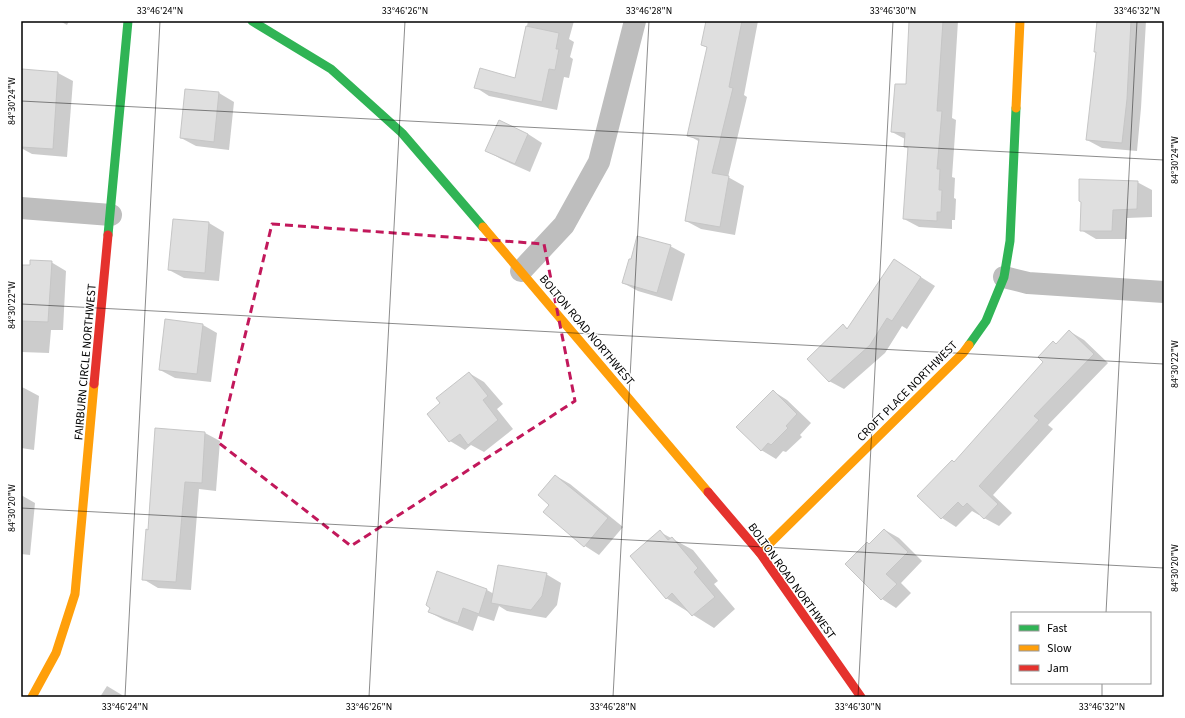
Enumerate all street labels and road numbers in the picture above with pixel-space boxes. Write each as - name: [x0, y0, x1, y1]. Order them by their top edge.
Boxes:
- street label: BOLTON ROAD NORTHWEST: [535, 271, 638, 390]
- street label: FAIRBURN CIRCLE NORTHWEST: [70, 283, 101, 441]
- street label: CROFT PLACE NORTHWEST: [853, 337, 962, 445]
- street label: BOLTON ROAD NORTHWEST: [744, 520, 840, 643]

